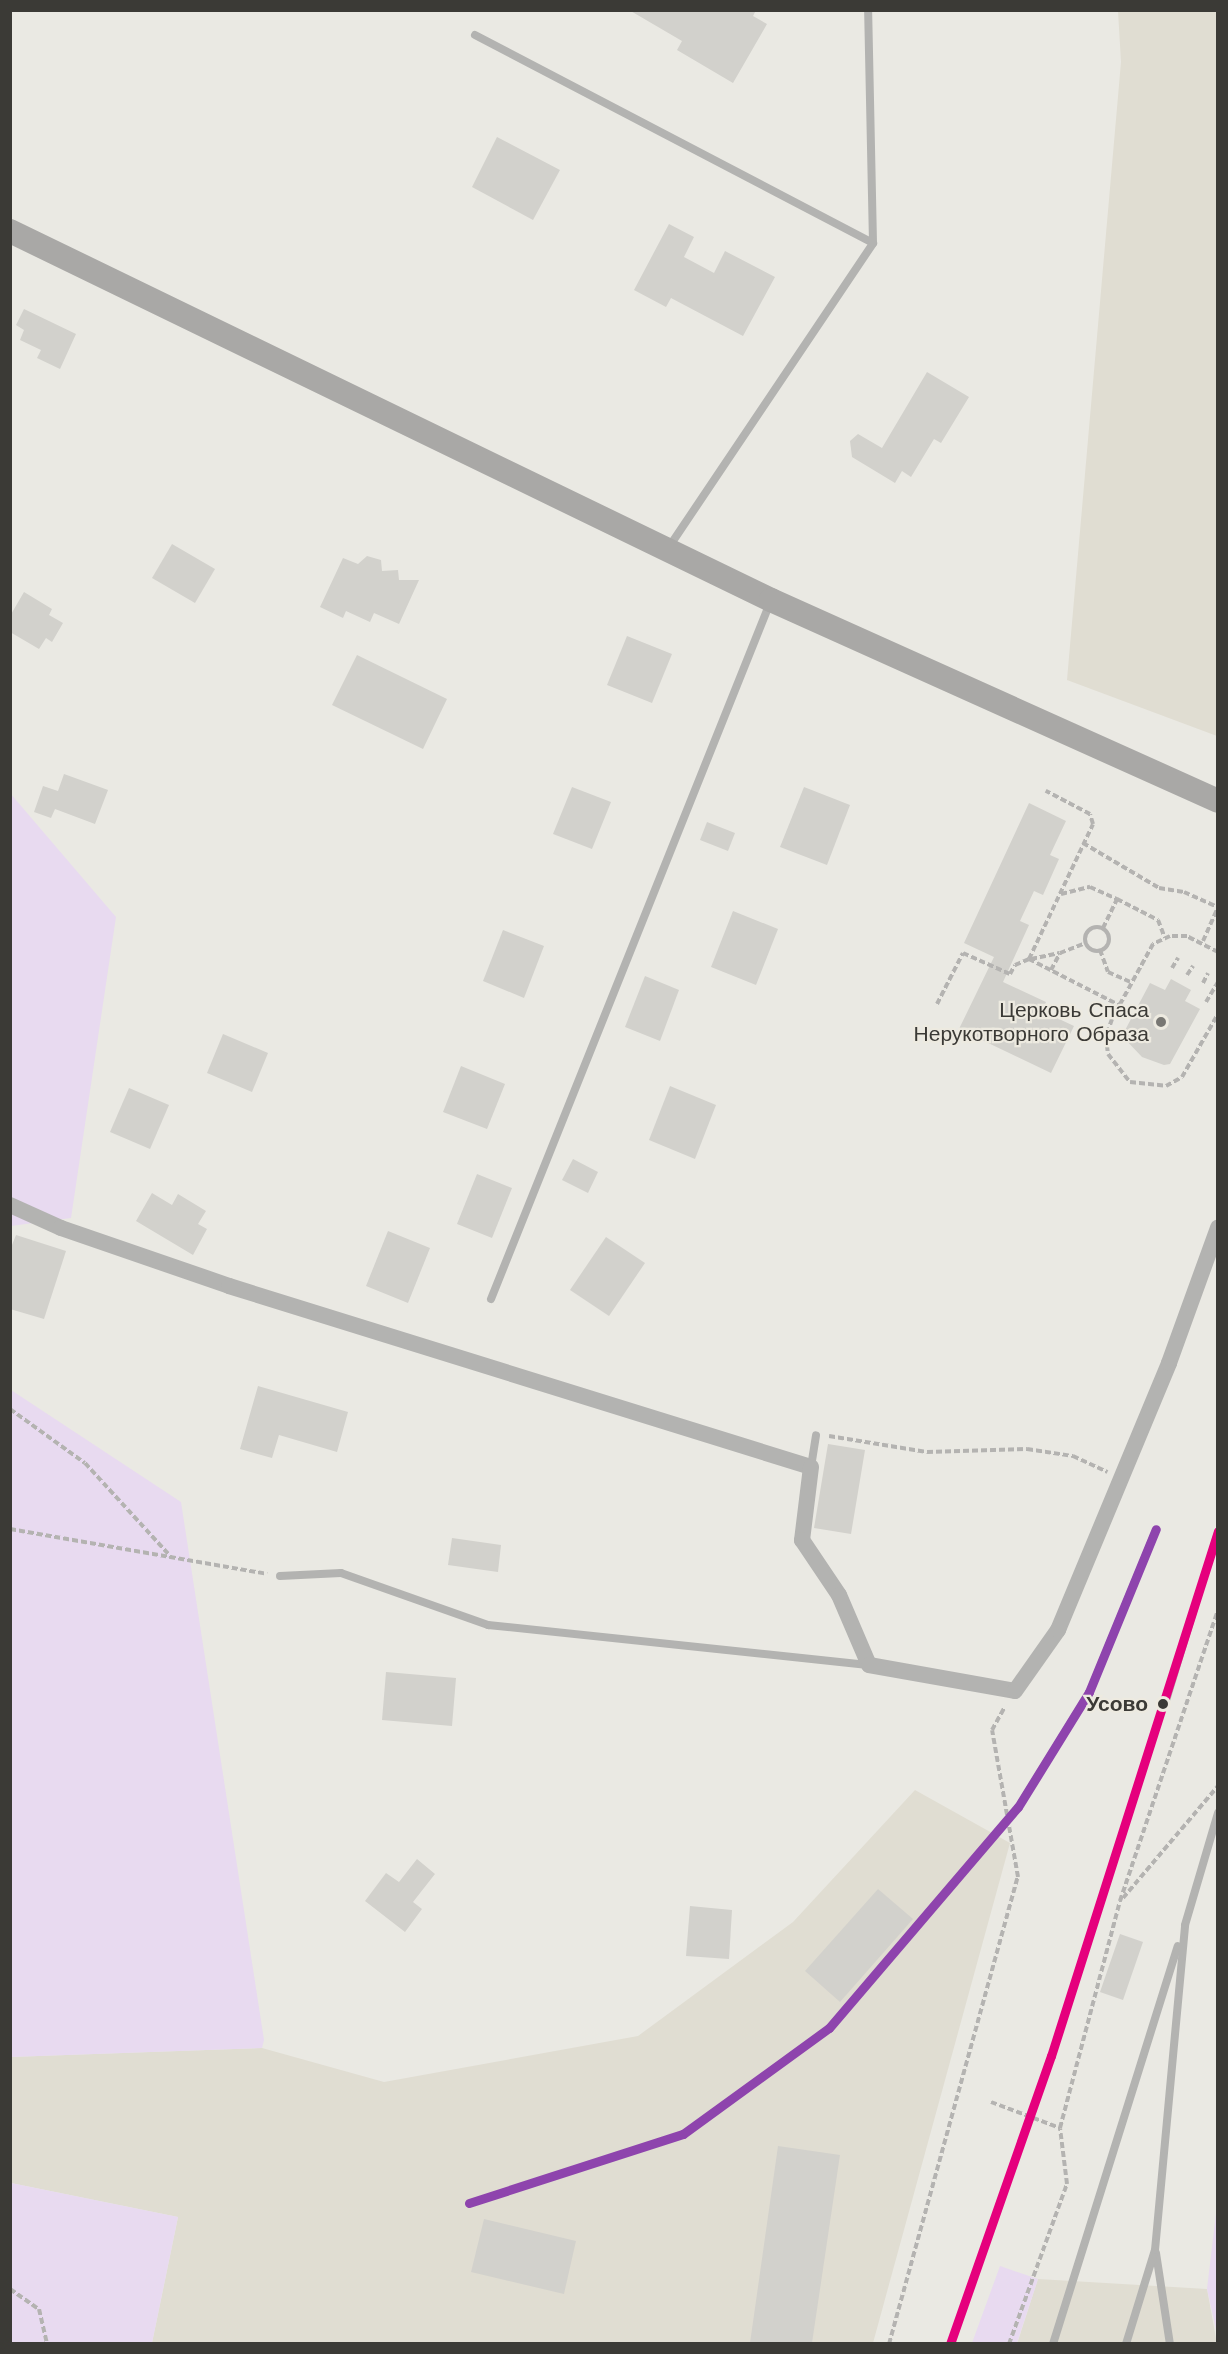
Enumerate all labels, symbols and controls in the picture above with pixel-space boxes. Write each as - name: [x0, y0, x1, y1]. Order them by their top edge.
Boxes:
- place label: Церковь Спаса Нерукотворного Образа: [914, 997, 1149, 1047]
- marker: Церковь Спаса Нерукотворного Образа: [1154, 1015, 1168, 1029]
- place label: Усово: [1086, 1691, 1148, 1717]
- marker: Усово: [1153, 1694, 1173, 1714]

